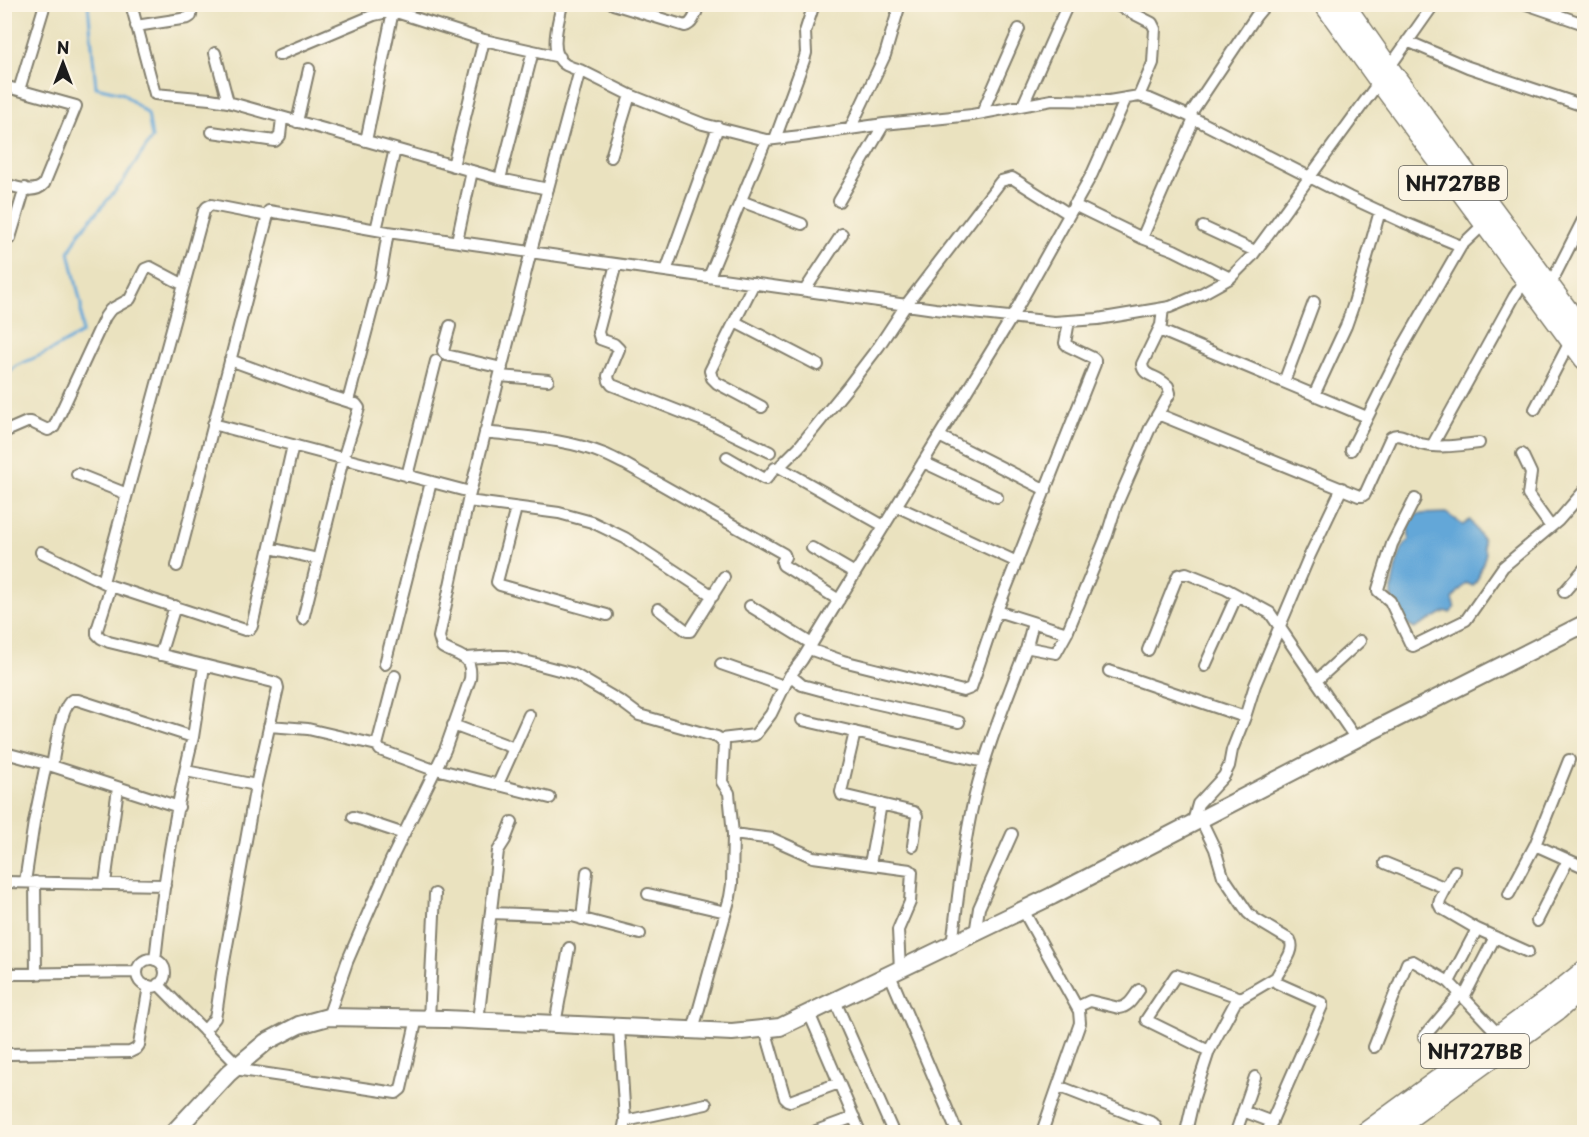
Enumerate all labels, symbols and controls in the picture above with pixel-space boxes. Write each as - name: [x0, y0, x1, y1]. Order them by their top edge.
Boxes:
- north arrow: [33, 33, 93, 93]
- text: N: [57, 35, 69, 59]
- road number: NH727BB: [1399, 166, 1507, 200]
- road number: NH727BB: [1421, 1034, 1529, 1068]

